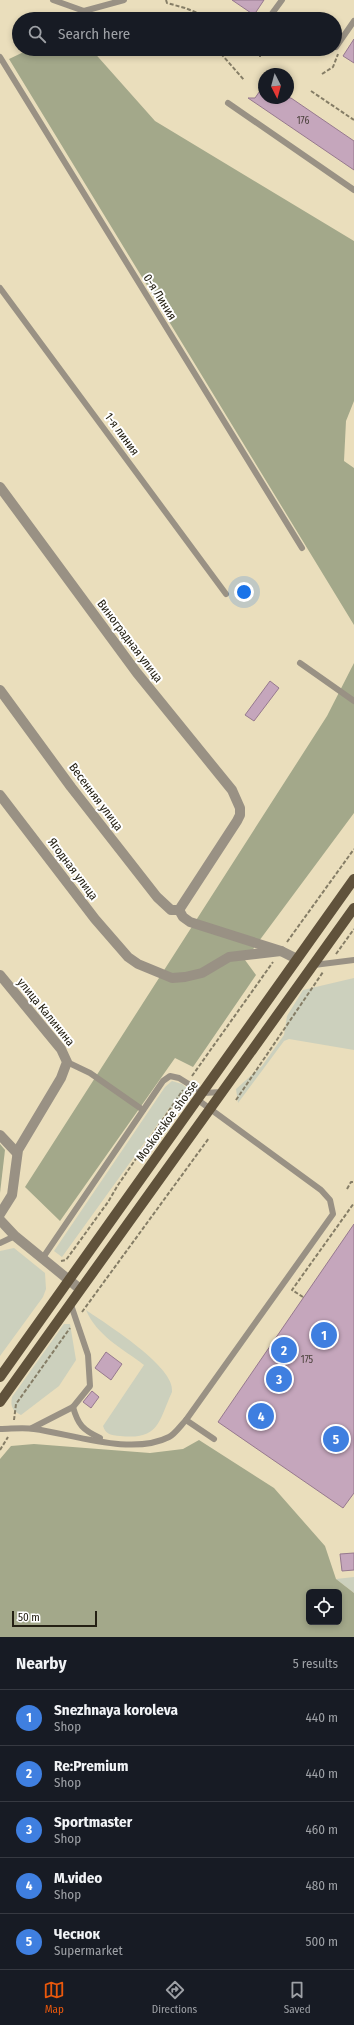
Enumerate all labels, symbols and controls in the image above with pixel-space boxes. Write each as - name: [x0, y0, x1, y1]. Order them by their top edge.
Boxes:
- search box: [12, 12, 342, 56]
- icon: search: [26, 23, 48, 45]
- text: Search here: [58, 25, 130, 43]
- north arrow: [258, 68, 294, 104]
- house number: 176: [297, 115, 309, 127]
- street label: 0-я Линия: [140, 271, 180, 323]
- street label: 1-я линия: [102, 410, 142, 458]
- your location: [234, 582, 254, 602]
- street label: Виноградная улица: [94, 597, 166, 685]
- street label: Весенняя улица: [66, 760, 126, 834]
- street label: Ягодная улица: [45, 835, 101, 903]
- street label: улица Калинина: [14, 975, 78, 1049]
- street label: Moskovskoe shosse: [133, 1078, 201, 1164]
- pin: 1: [311, 1320, 337, 1350]
- pin: 2: [271, 1335, 297, 1365]
- house number: 175: [301, 1354, 314, 1366]
- pin: 3: [266, 1364, 292, 1394]
- pin: 4: [248, 1401, 274, 1431]
- pin: 5: [323, 1424, 349, 1454]
- map controls: [306, 1589, 342, 1625]
- button: locate: [306, 1589, 342, 1625]
- scale bar: [12, 1609, 97, 1628]
- text: 50 m: [18, 1611, 40, 1624]
- text: Nearby: [16, 1653, 67, 1674]
- text: 5 results: [293, 1656, 338, 1671]
- text: Snezhnaya koroleva: [54, 1701, 178, 1719]
- text: 1: [26, 1710, 32, 1725]
- text: 440 m: [306, 1710, 338, 1725]
- text: Shop: [54, 1719, 81, 1734]
- text: Re:Premium: [54, 1757, 128, 1775]
- text: 2: [26, 1766, 32, 1781]
- text: 440 m: [306, 1766, 338, 1781]
- text: Shop: [54, 1775, 81, 1790]
- text: Sportmaster: [54, 1813, 132, 1831]
- text: 3: [26, 1822, 32, 1837]
- text: 460 m: [305, 1822, 338, 1837]
- text: Shop: [54, 1831, 81, 1846]
- text: M.video: [54, 1869, 102, 1887]
- text: 4: [26, 1878, 32, 1893]
- text: 480 m: [305, 1878, 338, 1893]
- text: Shop: [54, 1887, 81, 1902]
- text: Чеснок: [54, 1925, 100, 1943]
- text: 5: [26, 1934, 32, 1949]
- text: 500 m: [305, 1934, 338, 1949]
- text: Supermarket: [54, 1943, 123, 1958]
- tab: Map: [43, 1979, 65, 2016]
- tab: Directions: [152, 1979, 197, 2016]
- tab: Saved: [284, 1979, 311, 2016]

